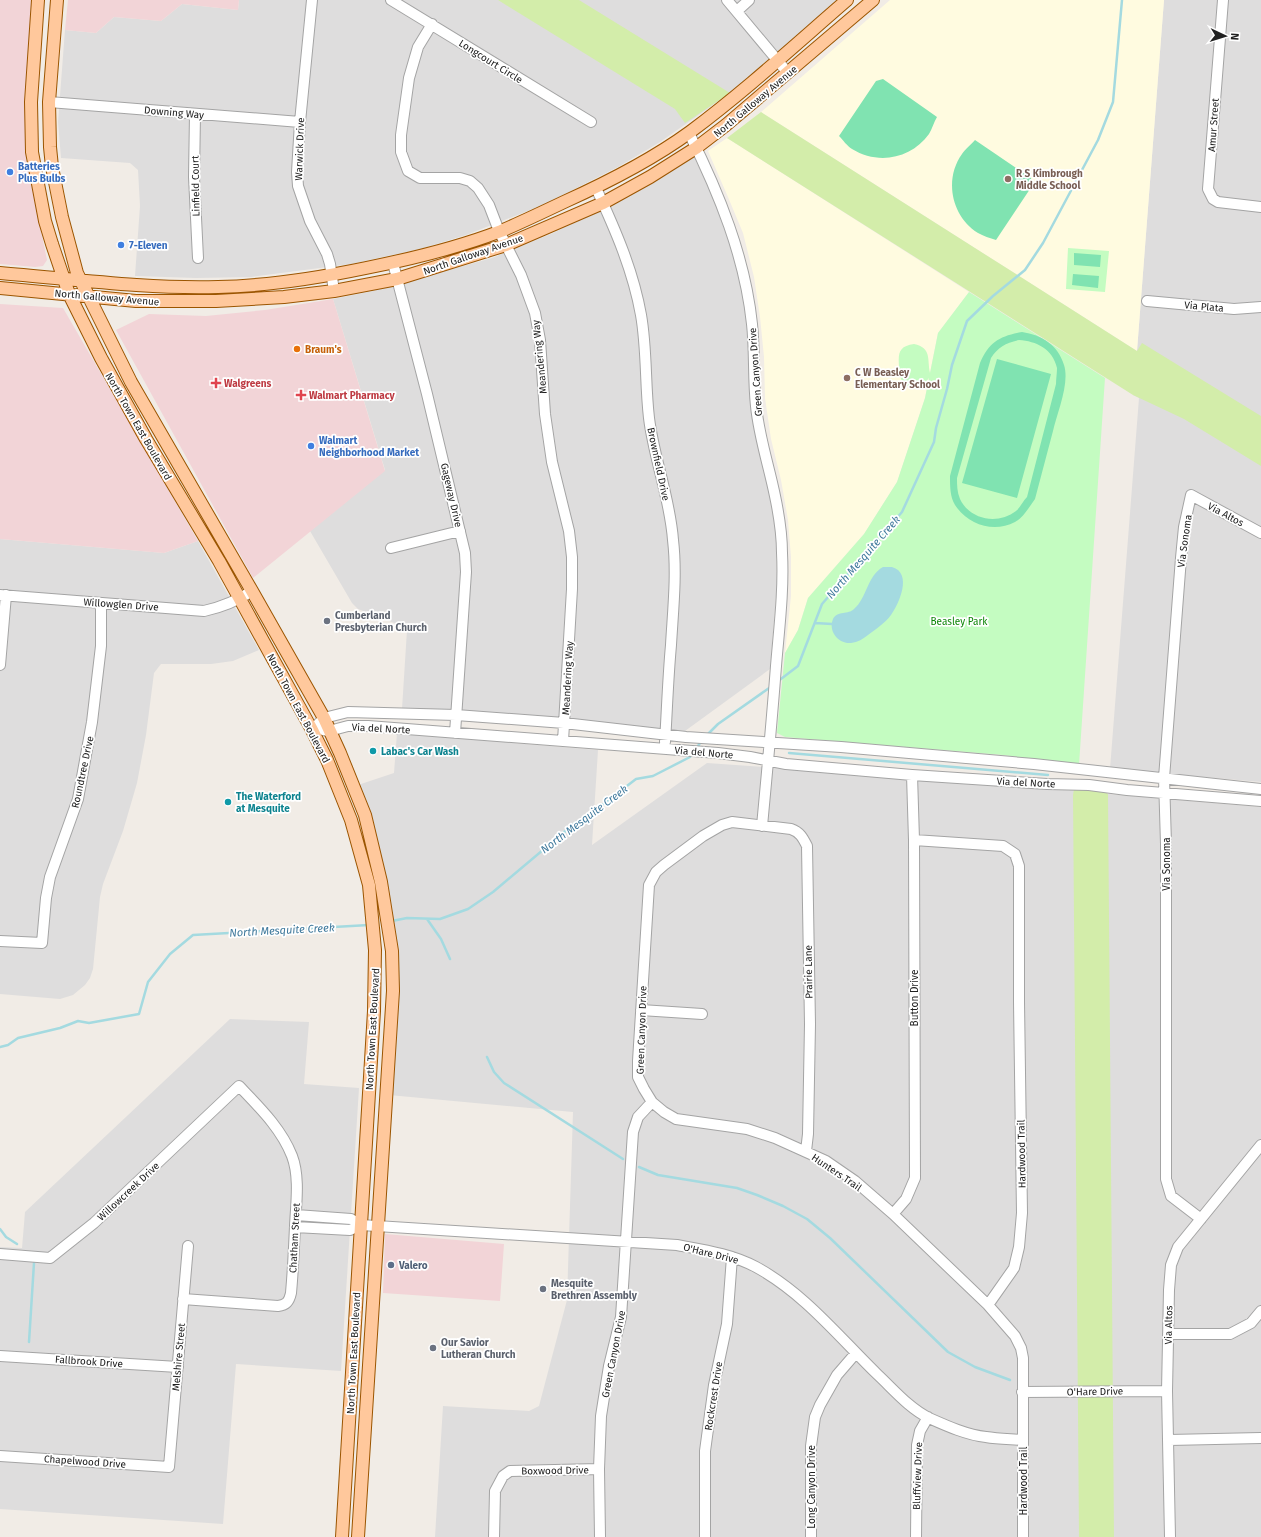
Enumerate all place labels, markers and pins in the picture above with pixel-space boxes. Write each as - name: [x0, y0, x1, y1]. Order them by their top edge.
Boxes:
- place label: Batteries Plus Bulbs: [18, 161, 66, 185]
- marker: Batteries Plus Bulbs: [5, 167, 15, 177]
- place label: R S Kimbrough Middle School: [1016, 168, 1083, 192]
- marker: R S Kimbrough Middle School: [1003, 174, 1013, 184]
- marker: 7-Eleven: [116, 240, 126, 250]
- place label: 7-Eleven: [129, 240, 168, 252]
- marker: Braum's: [292, 344, 302, 354]
- place label: Braum's: [305, 344, 342, 356]
- place label: C W Beasley Elementary School: [855, 367, 940, 391]
- marker: C W Beasley Elementary School: [842, 373, 852, 383]
- marker: Walgreens: [211, 378, 221, 388]
- place label: Walgreens: [224, 378, 272, 390]
- marker: Walmart Pharmacy: [296, 390, 306, 400]
- place label: Walmart Pharmacy: [309, 390, 395, 402]
- place label: Walmart Neighborhood Market: [319, 435, 419, 459]
- marker: Walmart Neighborhood Market: [306, 441, 316, 451]
- place label: Cumberland Presbyterian Church: [335, 610, 427, 634]
- marker: Cumberland Presbyterian Church: [322, 616, 332, 626]
- marker: Labac's Car Wash: [368, 746, 378, 756]
- place label: Labac's Car Wash: [381, 746, 459, 758]
- place label: The Waterford at Mesquite: [236, 791, 301, 815]
- marker: The Waterford at Mesquite: [223, 797, 233, 807]
- marker: Valero: [386, 1260, 396, 1270]
- place label: Valero: [398, 1260, 428, 1272]
- place label: Mesquite Brethren Assembly: [551, 1278, 638, 1302]
- marker: Mesquite Brethren Assembly: [538, 1284, 548, 1294]
- place label: Our Savior Lutheran Church: [441, 1337, 516, 1361]
- marker: Our Savior Lutheran Church: [428, 1343, 438, 1353]

